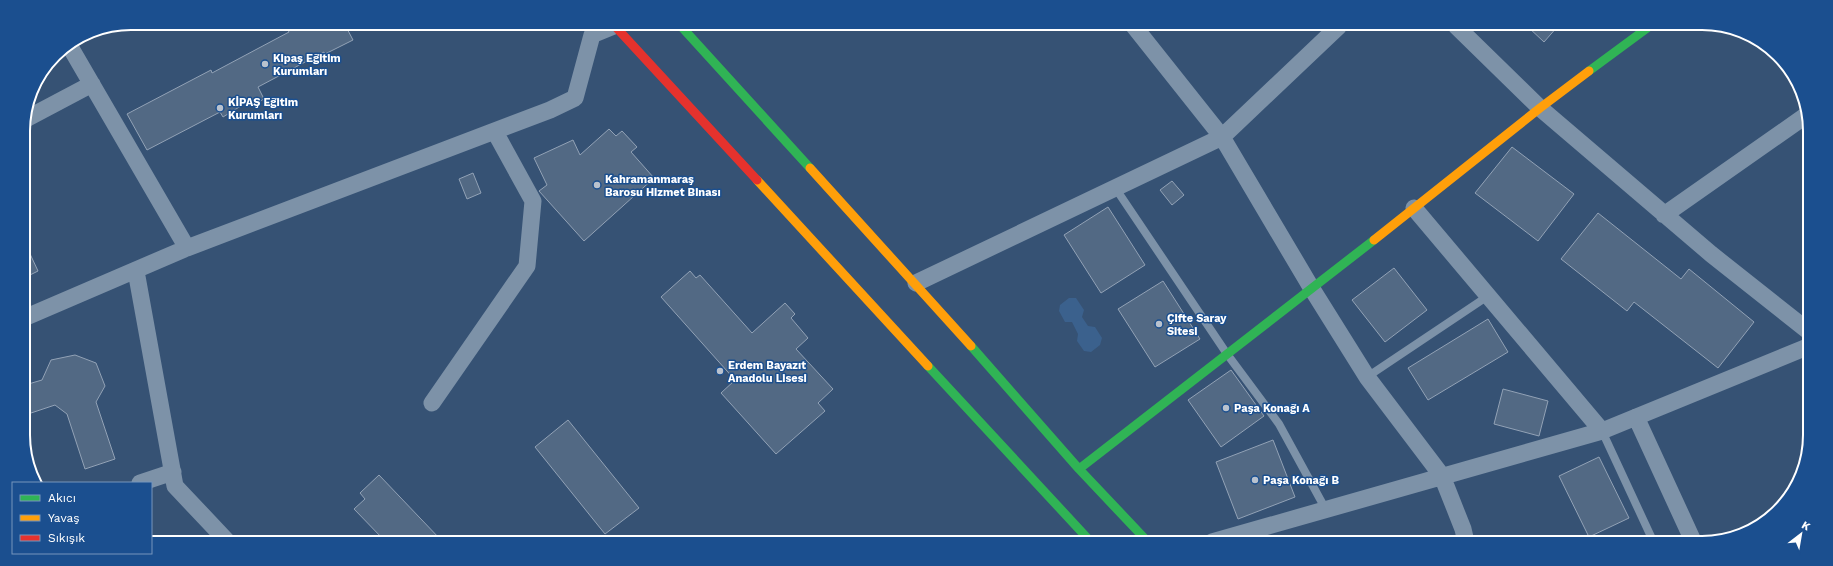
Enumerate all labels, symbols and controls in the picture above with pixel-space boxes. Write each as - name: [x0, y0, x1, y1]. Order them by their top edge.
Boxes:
- place label: Kipaş Eğitim Kurumları: [273, 52, 341, 78]
- marker: Kipaş Eğitim Kurumları: [260, 59, 270, 69]
- place label: KİPAŞ Eğitim Kurumları: [228, 96, 298, 122]
- marker: KİPAŞ Eğitim Kurumları: [215, 103, 225, 113]
- place label: Kahramanmaraş Barosu Hizmet Binası: [605, 173, 721, 199]
- marker: Kahramanmaraş Barosu Hizmet Binası: [592, 180, 602, 190]
- place label: Çifte Saray Sitesi: [1167, 312, 1227, 338]
- marker: Çifte Saray Sitesi: [1154, 319, 1164, 329]
- place label: Erdem Bayazıt Anadolu Lisesi: [728, 359, 807, 385]
- marker: Erdem Bayazıt Anadolu Lisesi: [715, 366, 725, 376]
- place label: Paşa Konağı A: [1234, 402, 1310, 415]
- marker: Paşa Konağı A: [1221, 403, 1231, 413]
- place label: Paşa Konağı B: [1263, 474, 1340, 487]
- marker: Paşa Konağı B: [1250, 475, 1260, 485]
- legend: [12, 482, 152, 554]
- text: Akıcı: [48, 491, 76, 505]
- text: Yavaş: [48, 511, 80, 525]
- north arrow: [1781, 514, 1821, 554]
- text: K: [1799, 518, 1813, 534]
- text: Sıkışık: [48, 531, 85, 545]

